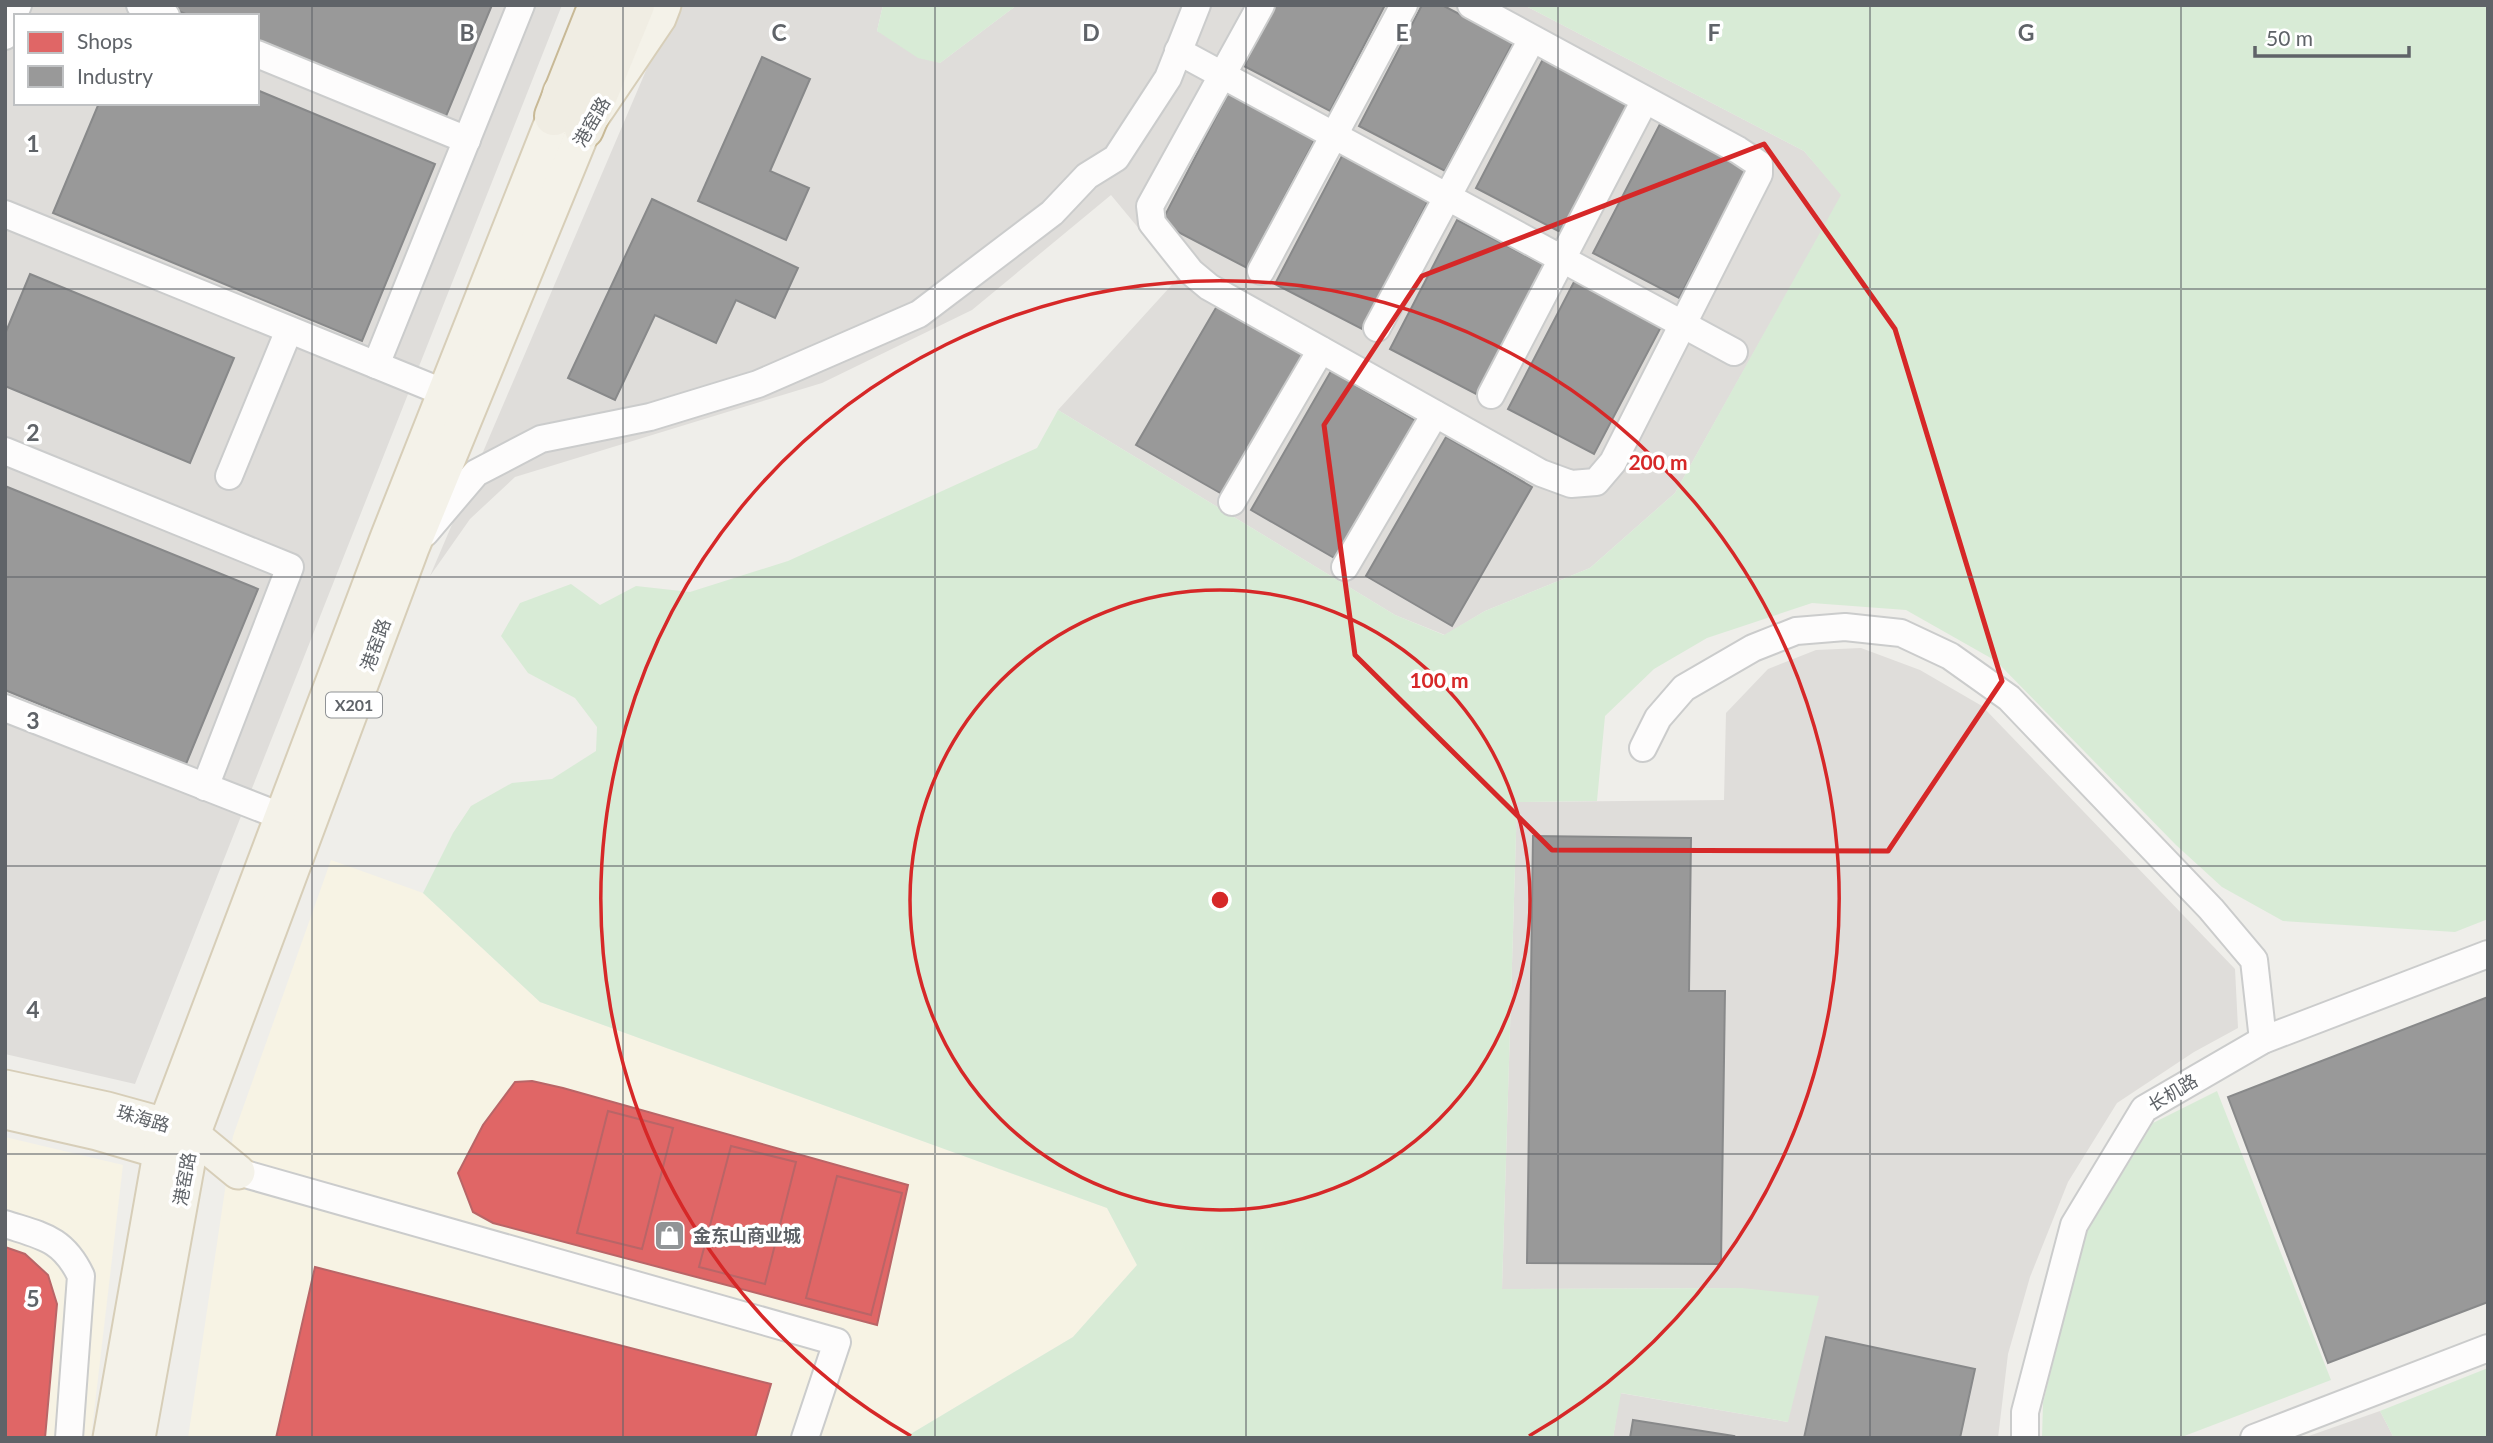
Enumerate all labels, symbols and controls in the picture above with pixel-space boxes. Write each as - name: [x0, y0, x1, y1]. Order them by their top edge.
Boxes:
- legend: [14, 14, 259, 105]
- scale bar: [2255, 14, 2409, 58]
- text: B: [459, 18, 475, 46]
- text: C: [771, 18, 787, 46]
- text: D: [1082, 18, 1100, 46]
- text: E: [1395, 18, 1409, 46]
- text: F: [1707, 18, 1721, 46]
- text: G: [2018, 18, 2034, 46]
- text: 50 m: [2266, 25, 2313, 50]
- text: Shops: [77, 28, 133, 53]
- text: Industry: [77, 63, 153, 88]
- street label: 港窑路: [568, 93, 614, 150]
- text: 1: [26, 129, 40, 157]
- text: 2: [26, 418, 40, 446]
- text: 200 m: [1628, 449, 1688, 474]
- street label: 港窑路: [355, 616, 395, 674]
- text: 100 m: [1409, 667, 1469, 692]
- road number: X201: [326, 692, 382, 718]
- text: 3: [26, 706, 40, 734]
- centre of rings: [1208, 888, 1232, 912]
- text: 4: [26, 995, 40, 1023]
- street label: 长机路: [2144, 1069, 2201, 1115]
- street label: 珠海路: [114, 1100, 172, 1136]
- street label: 港窑路: [168, 1150, 200, 1207]
- shop icon: 金东山商业城: [653, 1219, 687, 1253]
- place label: 金东山商业城: [693, 1224, 801, 1246]
- text: 5: [26, 1284, 40, 1312]

